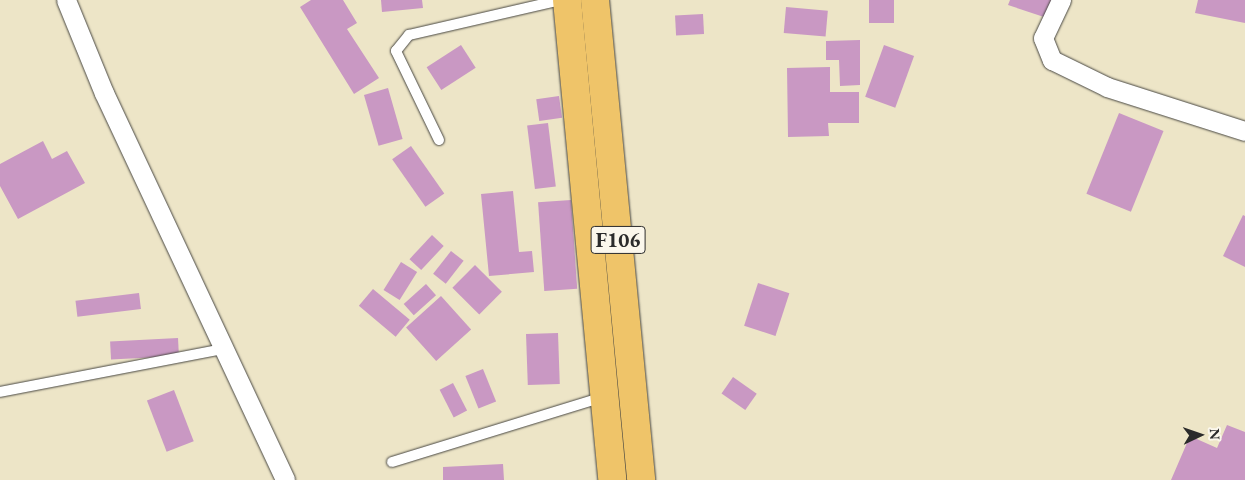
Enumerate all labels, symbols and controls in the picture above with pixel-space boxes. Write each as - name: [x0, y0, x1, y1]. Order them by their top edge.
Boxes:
- road number: F106: [590, 222, 646, 258]
- north arrow: [1175, 410, 1225, 460]
- text: N: [1206, 428, 1224, 440]

